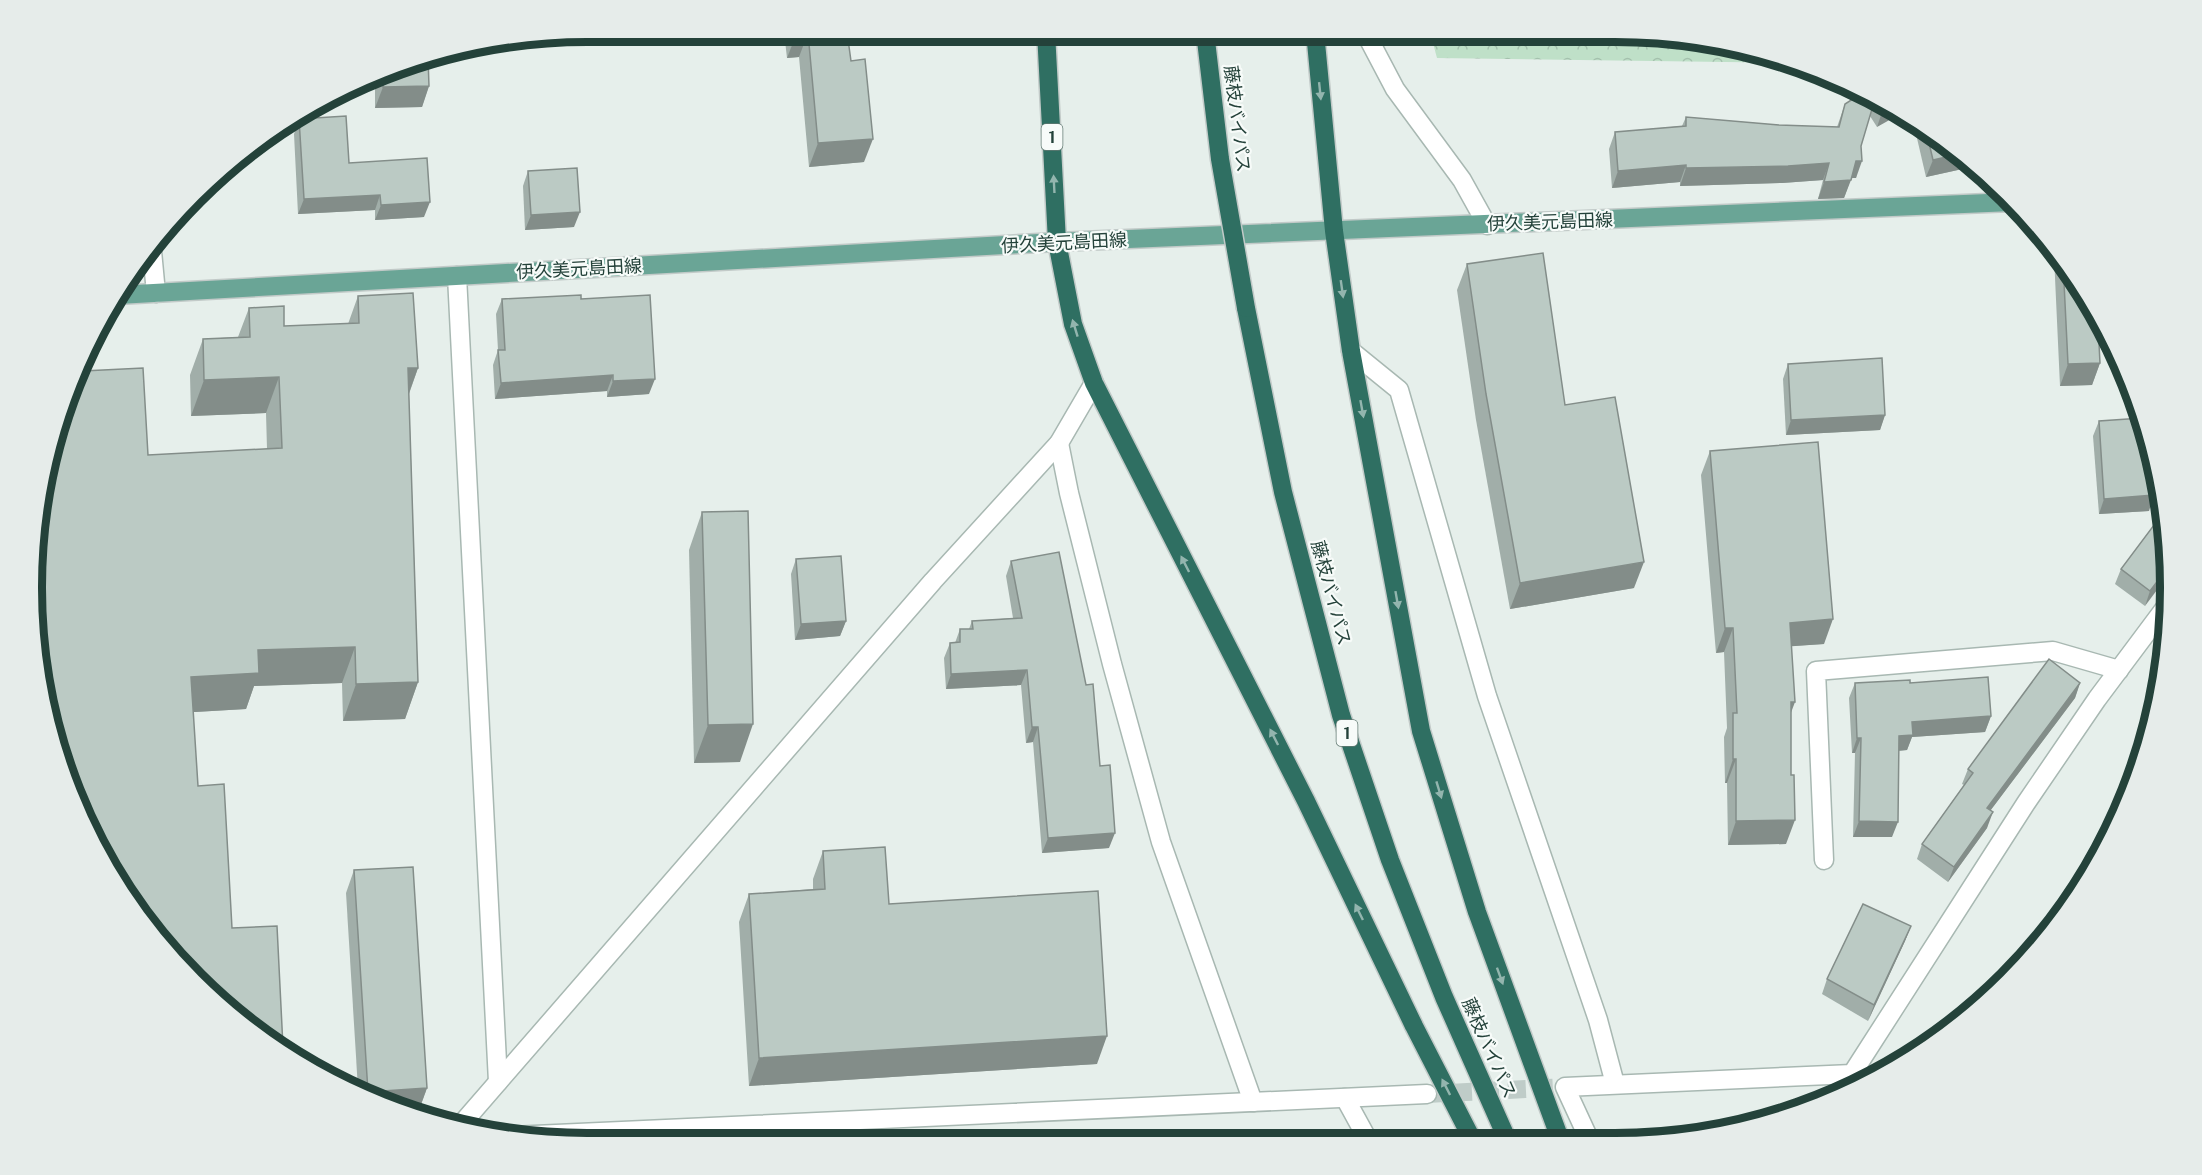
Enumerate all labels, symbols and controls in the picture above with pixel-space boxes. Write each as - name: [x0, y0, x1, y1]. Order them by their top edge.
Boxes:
- street label: 藤枝バイパス: [1221, 64, 1254, 174]
- one-way arrow: [1315, 81, 1325, 100]
- road number: 1: [1042, 124, 1062, 150]
- one-way arrow: [1049, 174, 1059, 193]
- street label: 伊久美元島田線: [1487, 209, 1613, 234]
- street label: 伊久美元島田線: [1001, 229, 1127, 256]
- street label: 伊久美元島田線: [516, 255, 642, 282]
- one-way arrow: [1338, 280, 1347, 299]
- one-way arrow: [1070, 319, 1079, 337]
- one-way arrow: [1358, 399, 1367, 418]
- street label: 藤枝バイパス: [1307, 538, 1356, 648]
- one-way arrow: [1180, 555, 1190, 572]
- one-way arrow: [1393, 591, 1402, 610]
- road number: 1: [1336, 720, 1358, 746]
- one-way arrow: [1269, 729, 1278, 746]
- one-way arrow: [1435, 781, 1444, 799]
- one-way arrow: [1355, 904, 1364, 921]
- one-way arrow: [1496, 967, 1506, 985]
- street label: 藤枝バイパス: [1458, 994, 1521, 1101]
- one-way arrow: [1441, 1079, 1450, 1096]

